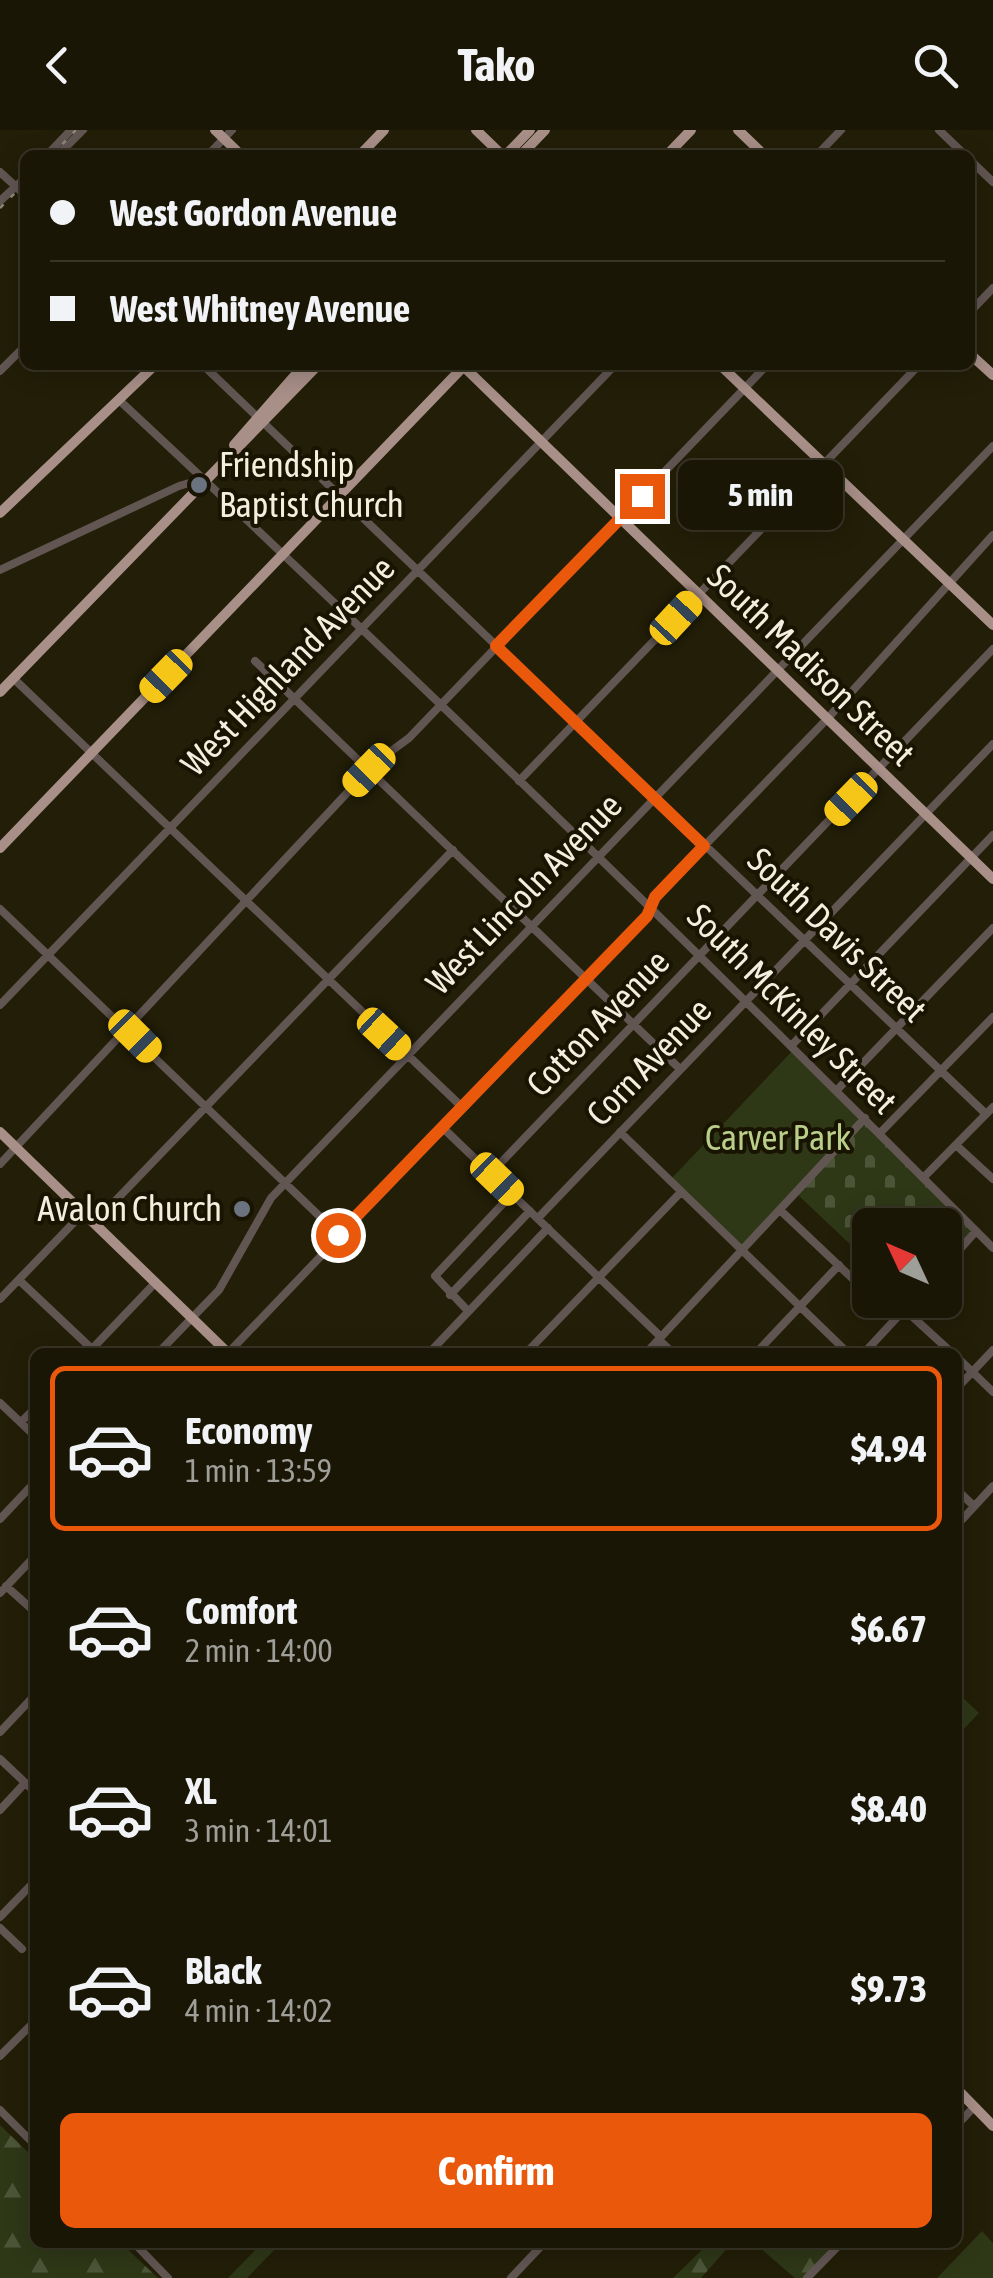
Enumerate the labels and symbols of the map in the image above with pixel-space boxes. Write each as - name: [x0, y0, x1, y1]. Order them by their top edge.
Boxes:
- place label: Friendship Baptist Church: [219, 444, 404, 524]
- callout: 5 min: [677, 461, 842, 531]
- marker: Friendship Baptist Church: [188, 474, 210, 496]
- route end: [620, 474, 665, 519]
- street label: West Highland Avenue: [173, 548, 402, 783]
- street label: South Madison Street: [700, 556, 923, 773]
- car: [645, 586, 707, 650]
- car: [134, 644, 198, 708]
- car: [337, 738, 401, 802]
- car: [819, 767, 883, 831]
- street label: West Lincoln Avenue: [417, 785, 629, 1002]
- street label: South Davis Street: [740, 839, 935, 1029]
- street label: South McKinley Street: [680, 896, 905, 1121]
- street label: Cotton Avenue: [518, 941, 677, 1104]
- street label: Corn Avenue: [578, 989, 719, 1133]
- car: [352, 1003, 416, 1065]
- car: [103, 1004, 167, 1068]
- park label: Carver Park: [705, 1117, 851, 1157]
- car: [465, 1147, 529, 1211]
- place label: Avalon Church: [37, 1188, 222, 1228]
- marker: Avalon Church: [231, 1198, 253, 1220]
- north arrow: [852, 1208, 962, 1318]
- route start: [316, 1213, 361, 1258]

